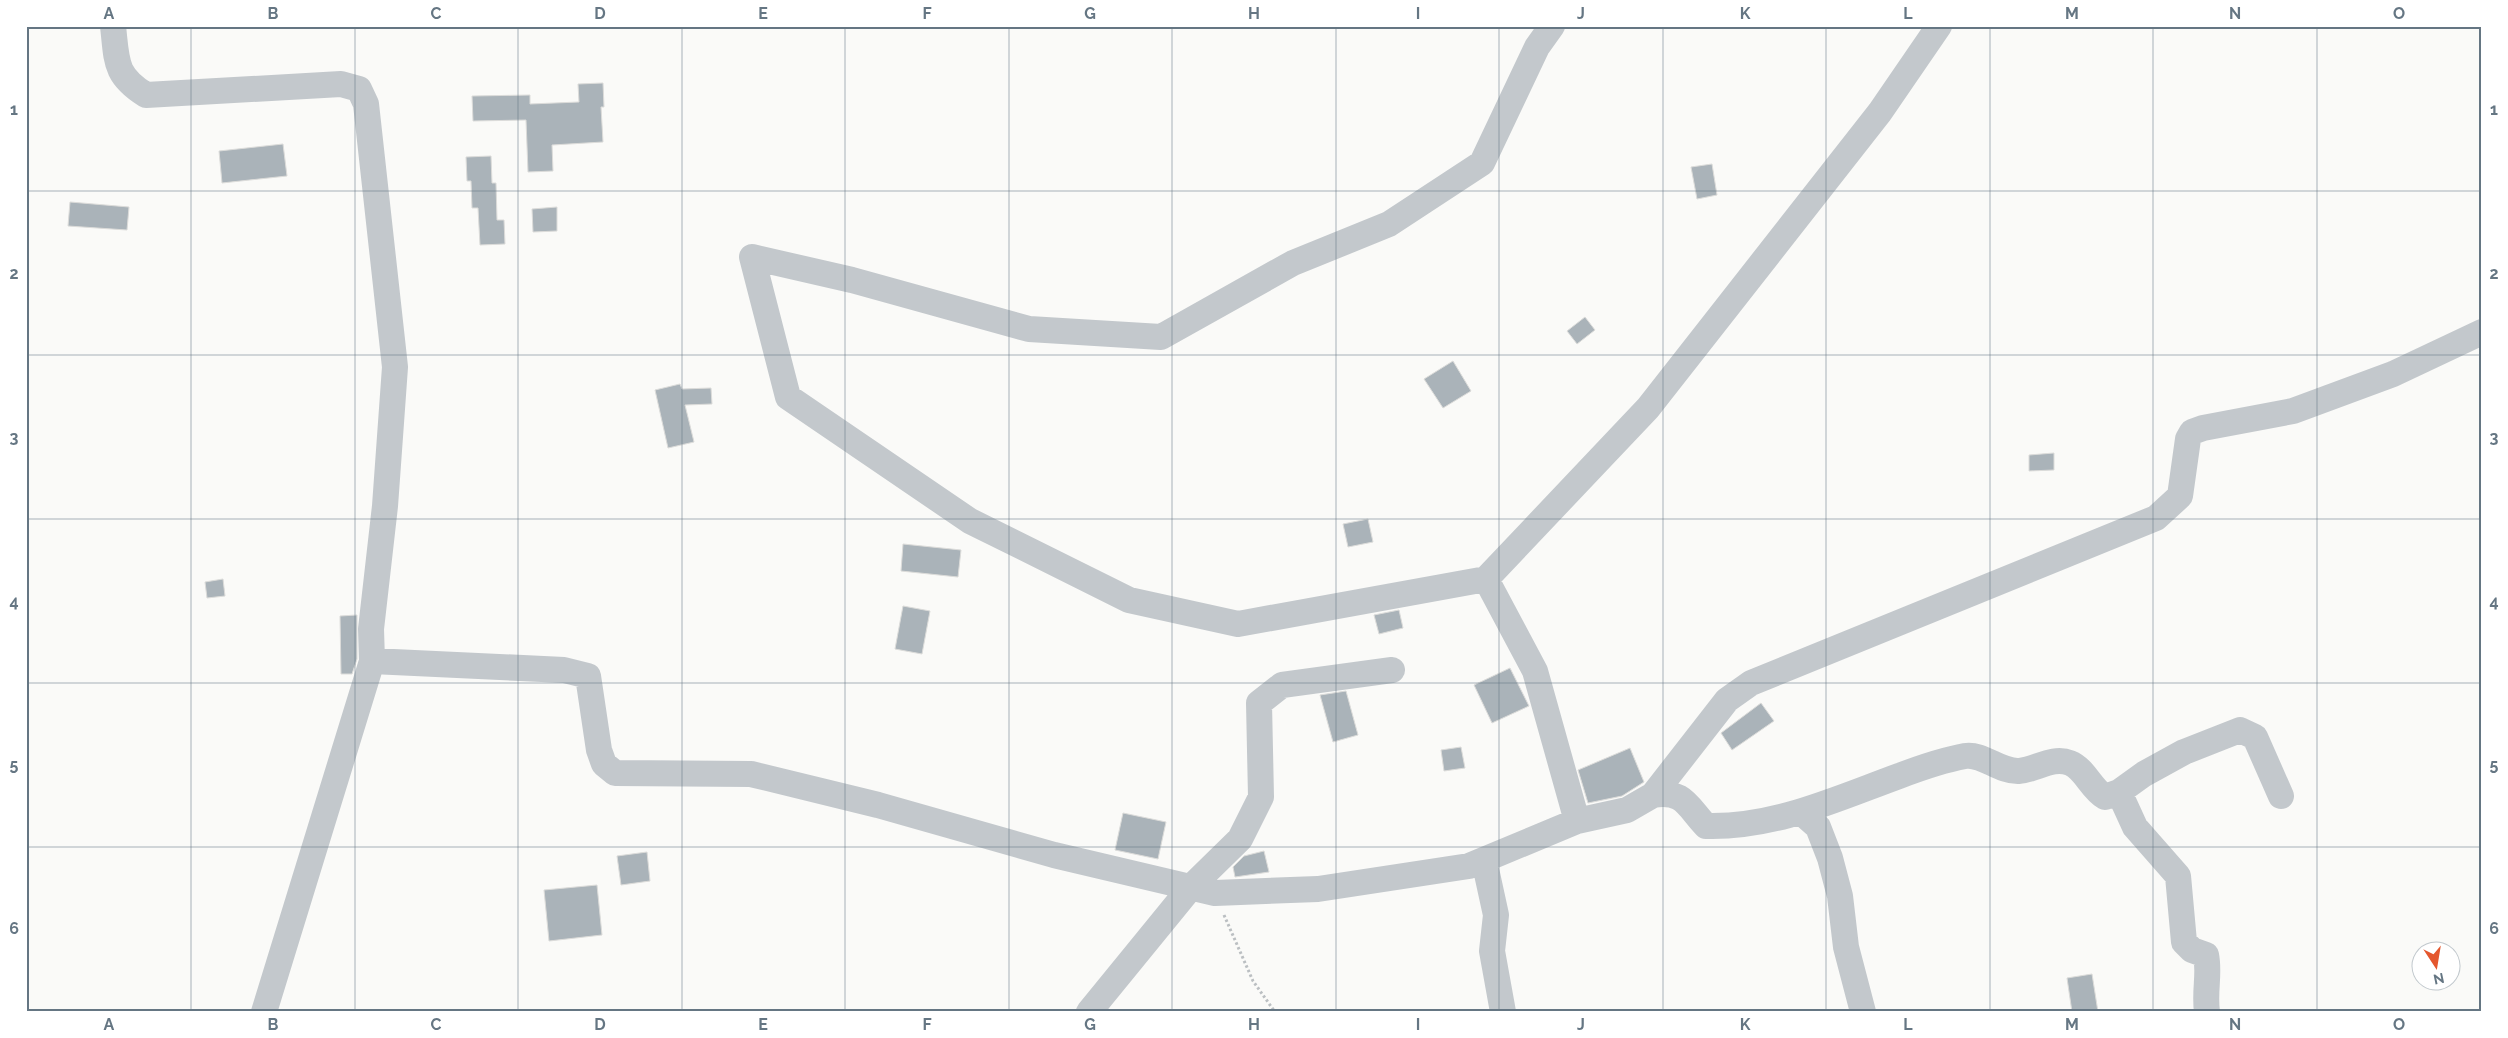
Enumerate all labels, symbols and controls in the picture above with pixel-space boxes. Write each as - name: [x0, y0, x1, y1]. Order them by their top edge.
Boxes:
- text: A: [104, 4, 115, 23]
- text: B: [268, 4, 279, 23]
- text: C: [431, 4, 442, 23]
- text: D: [594, 4, 606, 23]
- text: E: [758, 4, 768, 23]
- text: F: [922, 4, 932, 23]
- text: G: [1084, 4, 1096, 23]
- text: H: [1248, 4, 1260, 23]
- text: I: [1416, 4, 1420, 23]
- text: J: [1577, 4, 1585, 23]
- text: K: [1740, 4, 1751, 23]
- text: L: [1903, 4, 1913, 23]
- text: M: [2065, 4, 2079, 23]
- text: N: [2229, 4, 2241, 23]
- text: O: [2393, 4, 2405, 23]
- text: 1: [10, 100, 18, 119]
- text: 1: [2490, 100, 2498, 119]
- text: 2: [9, 264, 19, 283]
- text: 2: [2489, 264, 2499, 283]
- text: 3: [10, 428, 19, 447]
- text: 3: [2490, 428, 2499, 447]
- text: 4: [9, 592, 19, 611]
- text: 4: [2489, 592, 2499, 611]
- text: 5: [10, 755, 19, 774]
- text: 5: [2490, 755, 2499, 774]
- text: 6: [9, 919, 19, 938]
- text: 6: [2489, 919, 2499, 938]
- north arrow: [2410, 940, 2460, 990]
- text: N: [2432, 970, 2446, 988]
- text: A: [104, 1015, 115, 1034]
- text: B: [268, 1015, 279, 1034]
- text: C: [431, 1015, 442, 1034]
- text: D: [594, 1015, 606, 1034]
- text: E: [758, 1015, 768, 1034]
- text: F: [922, 1015, 932, 1034]
- text: G: [1084, 1015, 1096, 1034]
- text: H: [1248, 1015, 1260, 1034]
- text: I: [1416, 1015, 1420, 1034]
- text: J: [1577, 1015, 1585, 1034]
- text: K: [1740, 1015, 1751, 1034]
- text: L: [1903, 1015, 1913, 1034]
- text: M: [2065, 1015, 2079, 1034]
- text: N: [2229, 1015, 2241, 1034]
- text: O: [2393, 1015, 2405, 1034]

